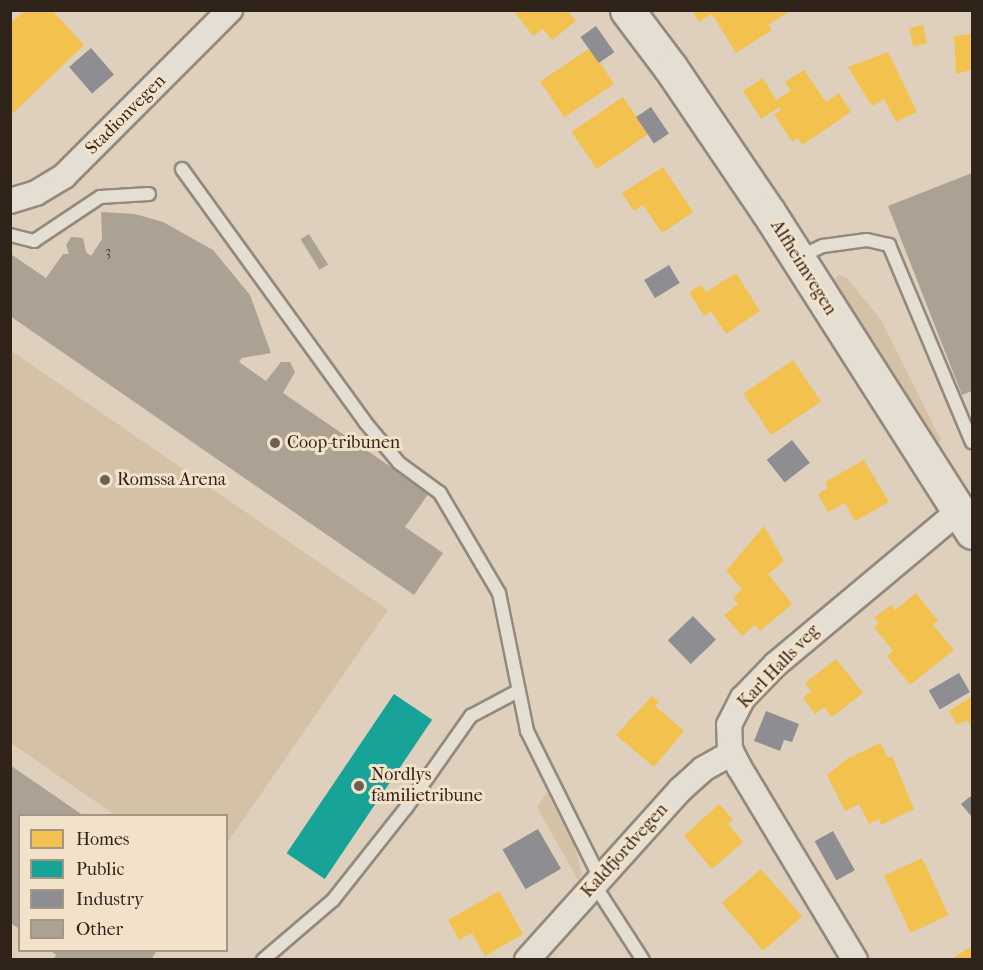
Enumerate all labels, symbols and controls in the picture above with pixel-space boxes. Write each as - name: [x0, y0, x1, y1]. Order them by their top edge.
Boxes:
- street label: Stadionvegen: [81, 70, 171, 160]
- street label: Alfheimvegen: [765, 216, 841, 320]
- house number: 3: [105, 243, 111, 261]
- place label: Coop-tribunen: [287, 432, 400, 454]
- marker: Coop-tribunen: [268, 436, 282, 450]
- place label: Romssa Arena: [117, 469, 226, 491]
- marker: Romssa Arena: [98, 473, 112, 487]
- street label: Karl Halls veg: [734, 621, 824, 713]
- place label: Nordlys familietribune: [371, 765, 483, 808]
- marker: Nordlys familietribune: [352, 779, 366, 793]
- street label: Kaldfjordvegen: [577, 799, 673, 903]
- legend: [18, 814, 228, 952]
- text: Homes: [76, 829, 130, 850]
- text: Public: [76, 859, 124, 880]
- text: Industry: [76, 889, 144, 910]
- text: Other: [76, 919, 123, 940]

